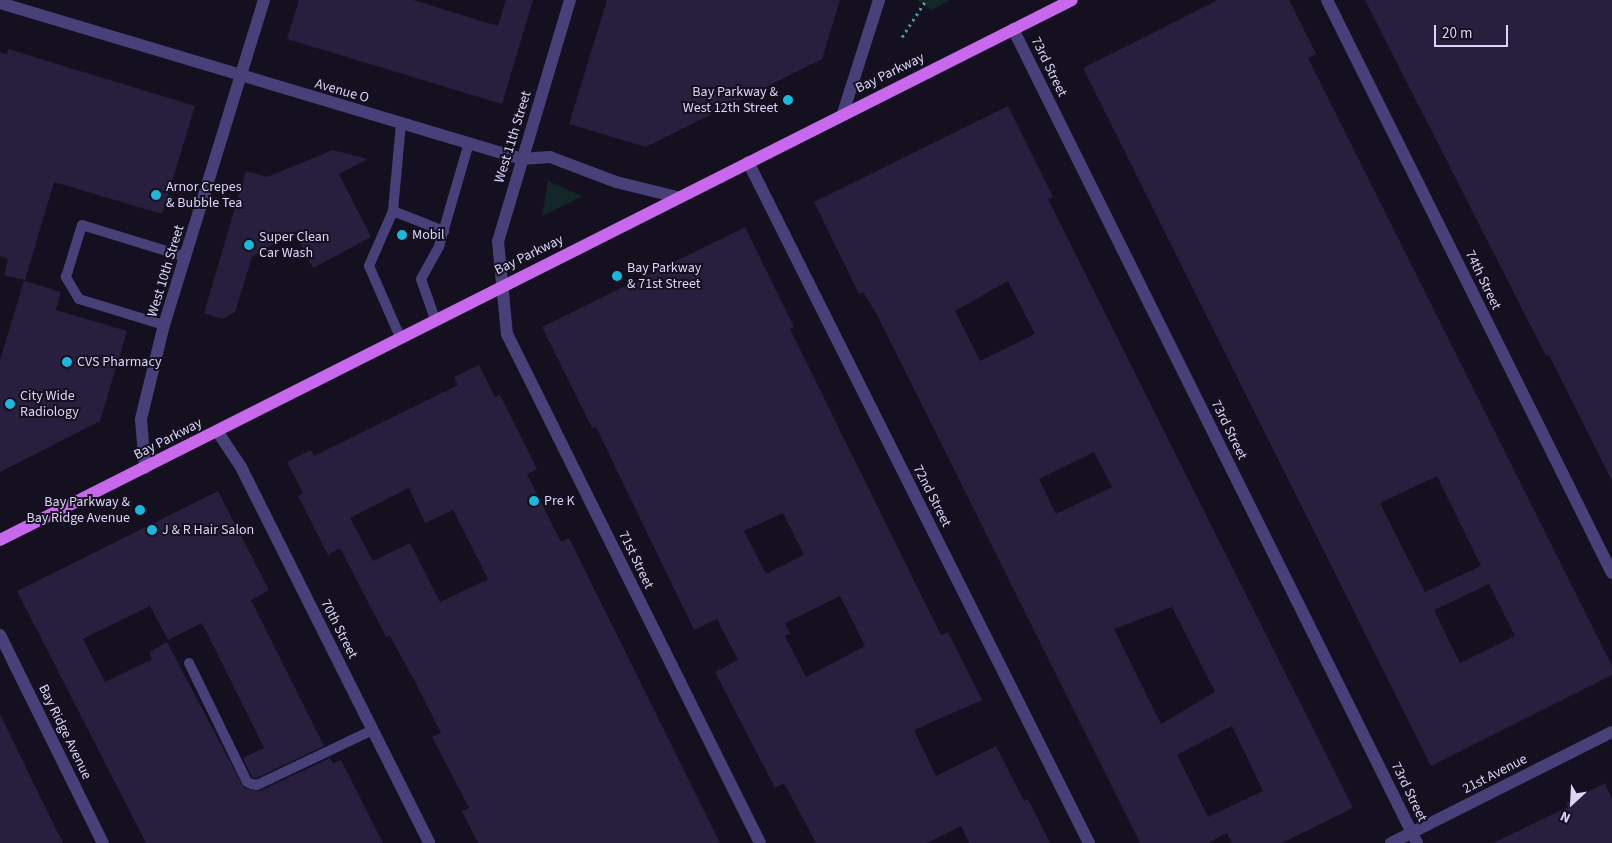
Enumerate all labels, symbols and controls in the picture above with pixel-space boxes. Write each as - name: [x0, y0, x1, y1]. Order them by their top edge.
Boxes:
- scale bar: [1437, 15, 1511, 47]
- text: 20 m: [1442, 23, 1472, 44]
- street label: 73rd Street: [1027, 34, 1071, 100]
- street label: Bay Parkway: [853, 49, 927, 97]
- street label: Avenue O: [313, 75, 371, 107]
- place label: Bay Parkway & West 12th Street: [683, 84, 778, 116]
- street label: West 11th Street: [491, 89, 535, 185]
- marker: Bay Parkway & West 12th Street: [782, 94, 794, 106]
- place label: Arnor Crepes & Bubble Tea: [166, 179, 242, 212]
- marker: Arnor Crepes & Bubble Tea: [150, 189, 162, 201]
- street label: West 10th Street: [144, 223, 188, 319]
- place label: Mobil: [412, 227, 445, 243]
- place label: Super Clean Car Wash: [259, 229, 329, 262]
- marker: Mobil: [396, 229, 408, 241]
- street label: Bay Parkway: [492, 231, 566, 279]
- marker: Super Clean Car Wash: [243, 239, 255, 251]
- street label: 74th Street: [1461, 247, 1505, 313]
- place label: Bay Parkway & 71st Street: [627, 260, 701, 292]
- marker: Bay Parkway & 71st Street: [611, 270, 623, 282]
- place label: CVS Pharmacy: [77, 354, 161, 370]
- marker: CVS Pharmacy: [61, 356, 73, 368]
- place label: City Wide Radiology: [20, 388, 79, 421]
- street label: 73rd Street: [1207, 397, 1251, 463]
- marker: City Wide Radiology: [4, 398, 16, 410]
- street label: Bay Parkway: [131, 415, 205, 463]
- street label: 72nd Street: [909, 462, 955, 530]
- place label: Pre K: [544, 493, 574, 509]
- place label: Bay Parkway & Bay Ridge Avenue: [26, 494, 130, 526]
- marker: Pre K: [528, 495, 540, 507]
- marker: Bay Parkway & Bay Ridge Avenue: [134, 504, 146, 516]
- place label: J & R Hair Salon: [162, 522, 254, 538]
- marker: J & R Hair Salon: [146, 524, 158, 536]
- street label: 71st Street: [615, 528, 657, 592]
- street label: 70th Street: [317, 597, 361, 661]
- street label: Bay Ridge Avenue: [35, 682, 95, 782]
- street label: 21st Avenue: [1460, 751, 1530, 797]
- street label: 73rd Street: [1387, 759, 1431, 825]
- north arrow: [1547, 778, 1597, 828]
- text: N: [1557, 806, 1574, 828]

